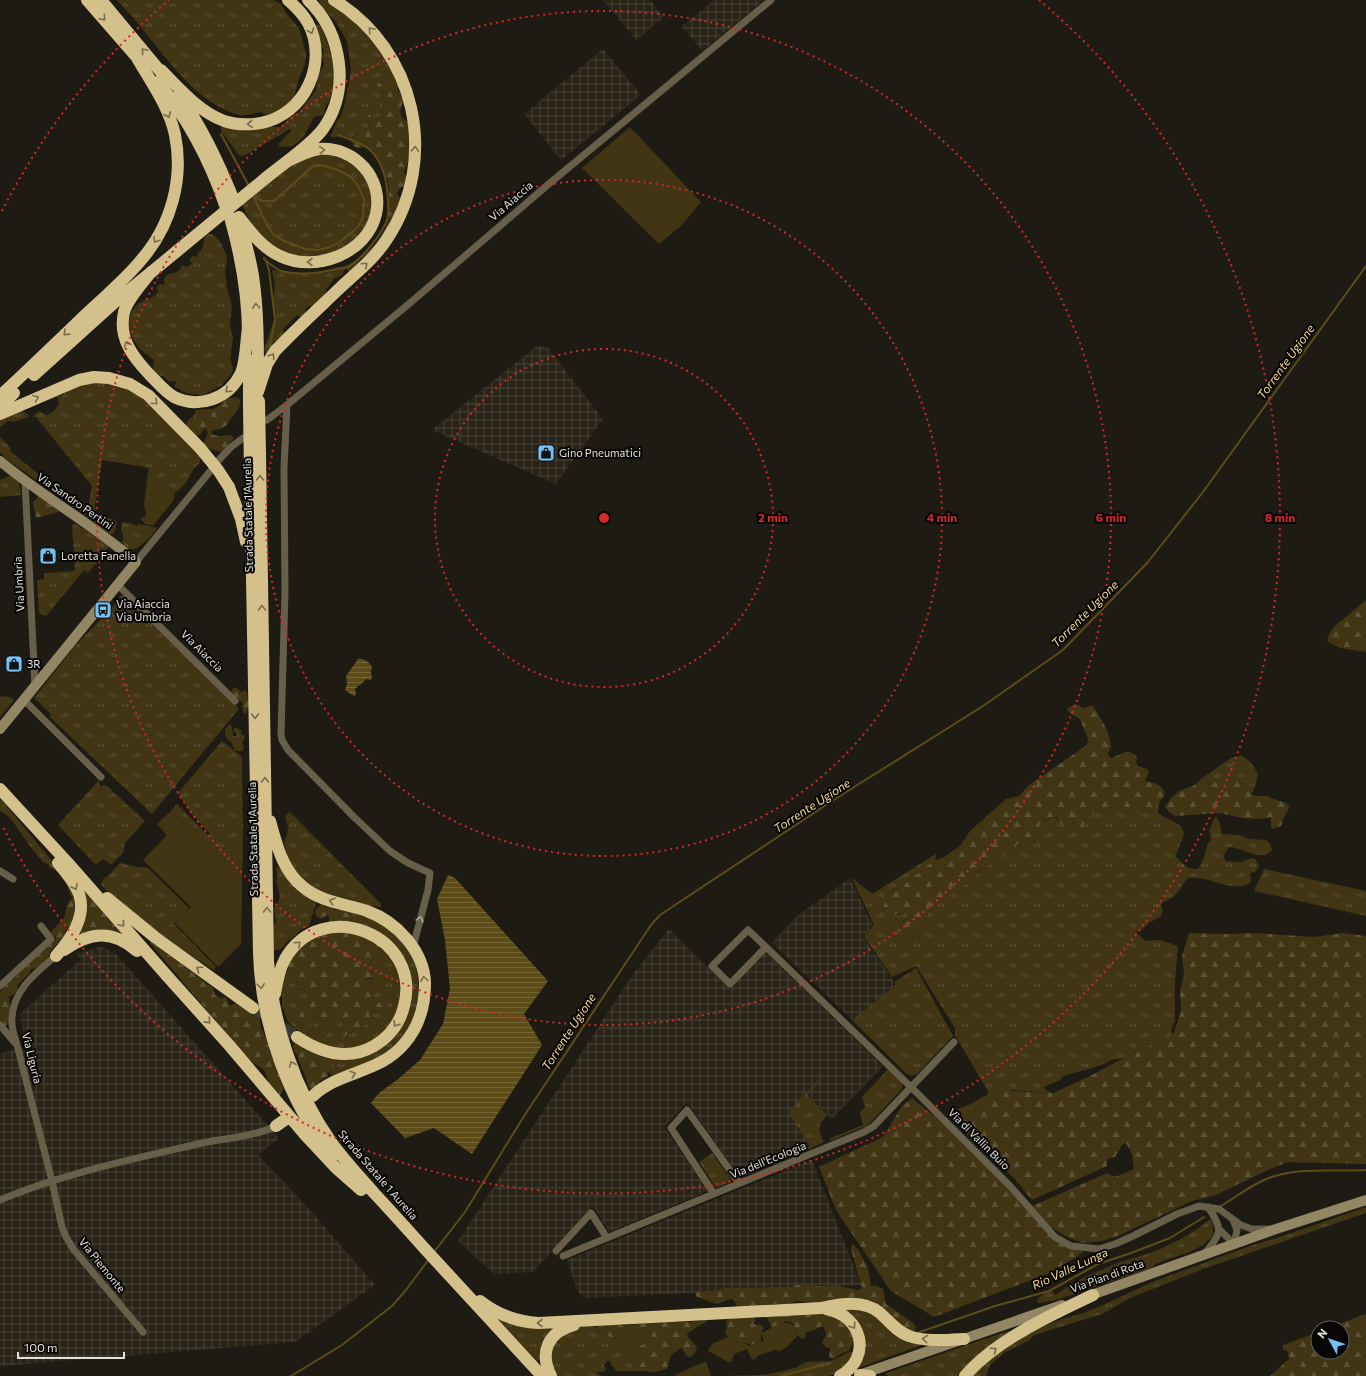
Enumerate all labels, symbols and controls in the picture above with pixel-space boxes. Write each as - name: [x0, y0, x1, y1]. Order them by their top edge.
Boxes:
- one-way arrow: [99, 13, 106, 21]
- one-way arrow: [306, 27, 315, 34]
- one-way arrow: [368, 27, 375, 35]
- one-way arrow: [142, 48, 149, 55]
- one-way arrow: [163, 110, 171, 118]
- one-way arrow: [247, 120, 253, 128]
- one-way arrow: [319, 145, 325, 154]
- one-way arrow: [411, 146, 419, 152]
- street label: Via Aiaccia: [486, 178, 535, 223]
- one-way arrow: [154, 236, 161, 243]
- one-way arrow: [307, 258, 313, 266]
- one-way arrow: [360, 262, 368, 270]
- one-way arrow: [251, 303, 260, 309]
- water label: Torrente Ugione: [1253, 321, 1317, 401]
- one-way arrow: [63, 328, 71, 336]
- one-way arrow: [124, 341, 132, 349]
- one-way arrow: [268, 353, 275, 360]
- one-way arrow: [226, 385, 233, 392]
- one-way arrow: [31, 395, 39, 403]
- one-way arrow: [150, 397, 158, 404]
- shop icon: Gino Pneumatici: [536, 443, 556, 463]
- place label: Gino Pneumatici: [559, 446, 641, 459]
- street label: Strada Statale 1 Aurelia: [240, 458, 255, 572]
- street label: Via Sandro Pertini: [35, 470, 116, 532]
- one-way arrow: [256, 475, 264, 481]
- text: 2 min: [758, 510, 788, 524]
- text: 4 min: [927, 510, 957, 524]
- text: 6 min: [1096, 510, 1126, 524]
- text: 8 min: [1265, 510, 1295, 524]
- centre of rings: [597, 511, 611, 525]
- shop icon: Loretta Fanella: [38, 546, 58, 566]
- place label: Loretta Fanella: [61, 549, 136, 562]
- street label: Via Umbria: [11, 556, 26, 612]
- water label: Torrente Ugione: [1048, 577, 1121, 650]
- place label: Via Aiaccia Via Umbria: [116, 597, 171, 623]
- bus stop icon: Via Aiaccia Via Umbria: [93, 600, 113, 620]
- one-way arrow: [258, 605, 266, 611]
- street label: Via Aiaccia: [179, 627, 226, 674]
- shop icon: 3R: [4, 654, 24, 674]
- place label: 3R: [27, 657, 41, 670]
- one-way arrow: [251, 713, 259, 719]
- water label: Torrente Ugione: [770, 775, 853, 835]
- one-way arrow: [261, 777, 269, 783]
- street label: Strada Statale 1 Aurelia: [245, 782, 260, 896]
- one-way arrow: [71, 883, 78, 890]
- one-way arrow: [329, 898, 336, 906]
- one-way arrow: [263, 907, 271, 913]
- one-way arrow: [415, 916, 424, 923]
- one-way arrow: [117, 920, 124, 927]
- one-way arrow: [293, 941, 301, 949]
- one-way arrow: [196, 966, 203, 974]
- one-way arrow: [420, 976, 429, 983]
- one-way arrow: [256, 983, 265, 989]
- water label: Torrente Ugione: [538, 990, 599, 1072]
- one-way arrow: [203, 1017, 210, 1024]
- one-way arrow: [393, 1020, 401, 1027]
- street label: Via Liguria: [20, 1031, 45, 1085]
- one-way arrow: [288, 1061, 296, 1068]
- one-way arrow: [349, 1070, 356, 1079]
- street label: Via di Vallin Buio: [946, 1105, 1013, 1172]
- street label: Strada Statale 1 Aurelia: [336, 1127, 421, 1222]
- street label: Via dell'Ecologia: [728, 1138, 808, 1181]
- street label: Via Piemonte: [76, 1235, 128, 1295]
- water label: Rio Valle Lunga: [1029, 1244, 1110, 1292]
- street label: Via Pian di Rota: [1068, 1256, 1145, 1295]
- one-way arrow: [537, 1319, 543, 1327]
- north arrow: [1310, 1320, 1350, 1360]
- one-way arrow: [849, 1322, 856, 1329]
- text: N: [1314, 1326, 1330, 1341]
- scale bar: [18, 1334, 124, 1360]
- one-way arrow: [922, 1334, 928, 1343]
- text: 100 m: [24, 1340, 58, 1354]
- one-way arrow: [990, 1347, 997, 1355]

